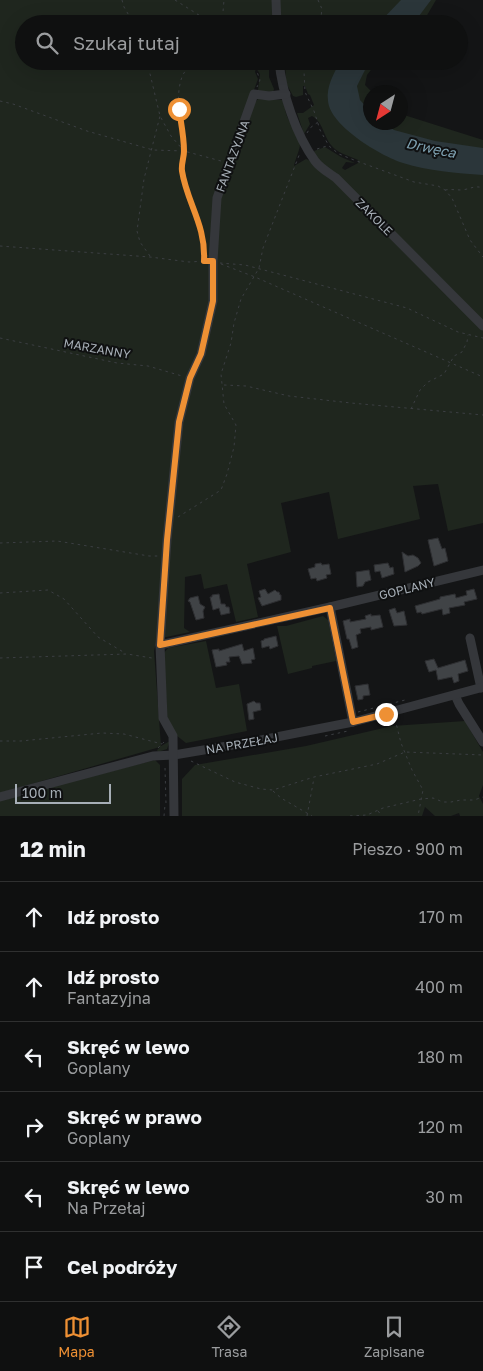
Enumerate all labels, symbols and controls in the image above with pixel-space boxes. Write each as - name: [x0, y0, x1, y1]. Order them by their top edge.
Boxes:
- search box: [15, 15, 468, 70]
- icon: search: [33, 29, 61, 57]
- text: Szukaj tutaj: [73, 31, 180, 54]
- north arrow: [363, 85, 408, 130]
- route start: [168, 98, 191, 121]
- street label: FANTAZYJNA: [213, 118, 253, 194]
- water label: Drwęca: [405, 134, 459, 161]
- street label: ZAKOLE: [353, 195, 396, 238]
- street label: MARZANNY: [62, 335, 132, 362]
- street label: GOPLANY: [377, 574, 437, 603]
- route end: [375, 703, 398, 726]
- street label: NA PRZEŁAJ: [205, 730, 279, 757]
- scale bar: [15, 781, 111, 804]
- text: 100 m: [22, 784, 62, 801]
- text: 12 min: [20, 836, 86, 862]
- text: Pieszo · 900 m: [352, 839, 463, 859]
- icon: ahead: [20, 903, 48, 931]
- text: Idź prosto: [67, 905, 159, 928]
- text: 170 m: [419, 907, 463, 927]
- text: Idź prosto: [67, 965, 159, 988]
- icon: ahead: [20, 973, 48, 1001]
- text: 400 m: [415, 977, 463, 997]
- text: Fantazyjna: [67, 988, 151, 1008]
- text: Skręć w lewo: [67, 1035, 190, 1058]
- icon: left: [20, 1043, 48, 1071]
- text: 180 m: [417, 1047, 463, 1067]
- text: Goplany: [67, 1058, 130, 1078]
- text: Skręć w prawo: [67, 1105, 202, 1128]
- icon: right: [20, 1113, 48, 1141]
- text: 120 m: [418, 1117, 463, 1137]
- text: Goplany: [67, 1128, 130, 1148]
- text: Skręć w lewo: [67, 1175, 190, 1198]
- icon: left: [20, 1183, 48, 1211]
- text: 30 m: [426, 1187, 463, 1207]
- text: Na Przełaj: [67, 1198, 145, 1218]
- icon: arrive: [20, 1253, 48, 1281]
- text: Cel podróży: [67, 1255, 177, 1278]
- tab: Mapa: [58, 1313, 95, 1360]
- tab: Trasa: [211, 1313, 247, 1360]
- tab: Zapisane: [364, 1313, 425, 1360]

